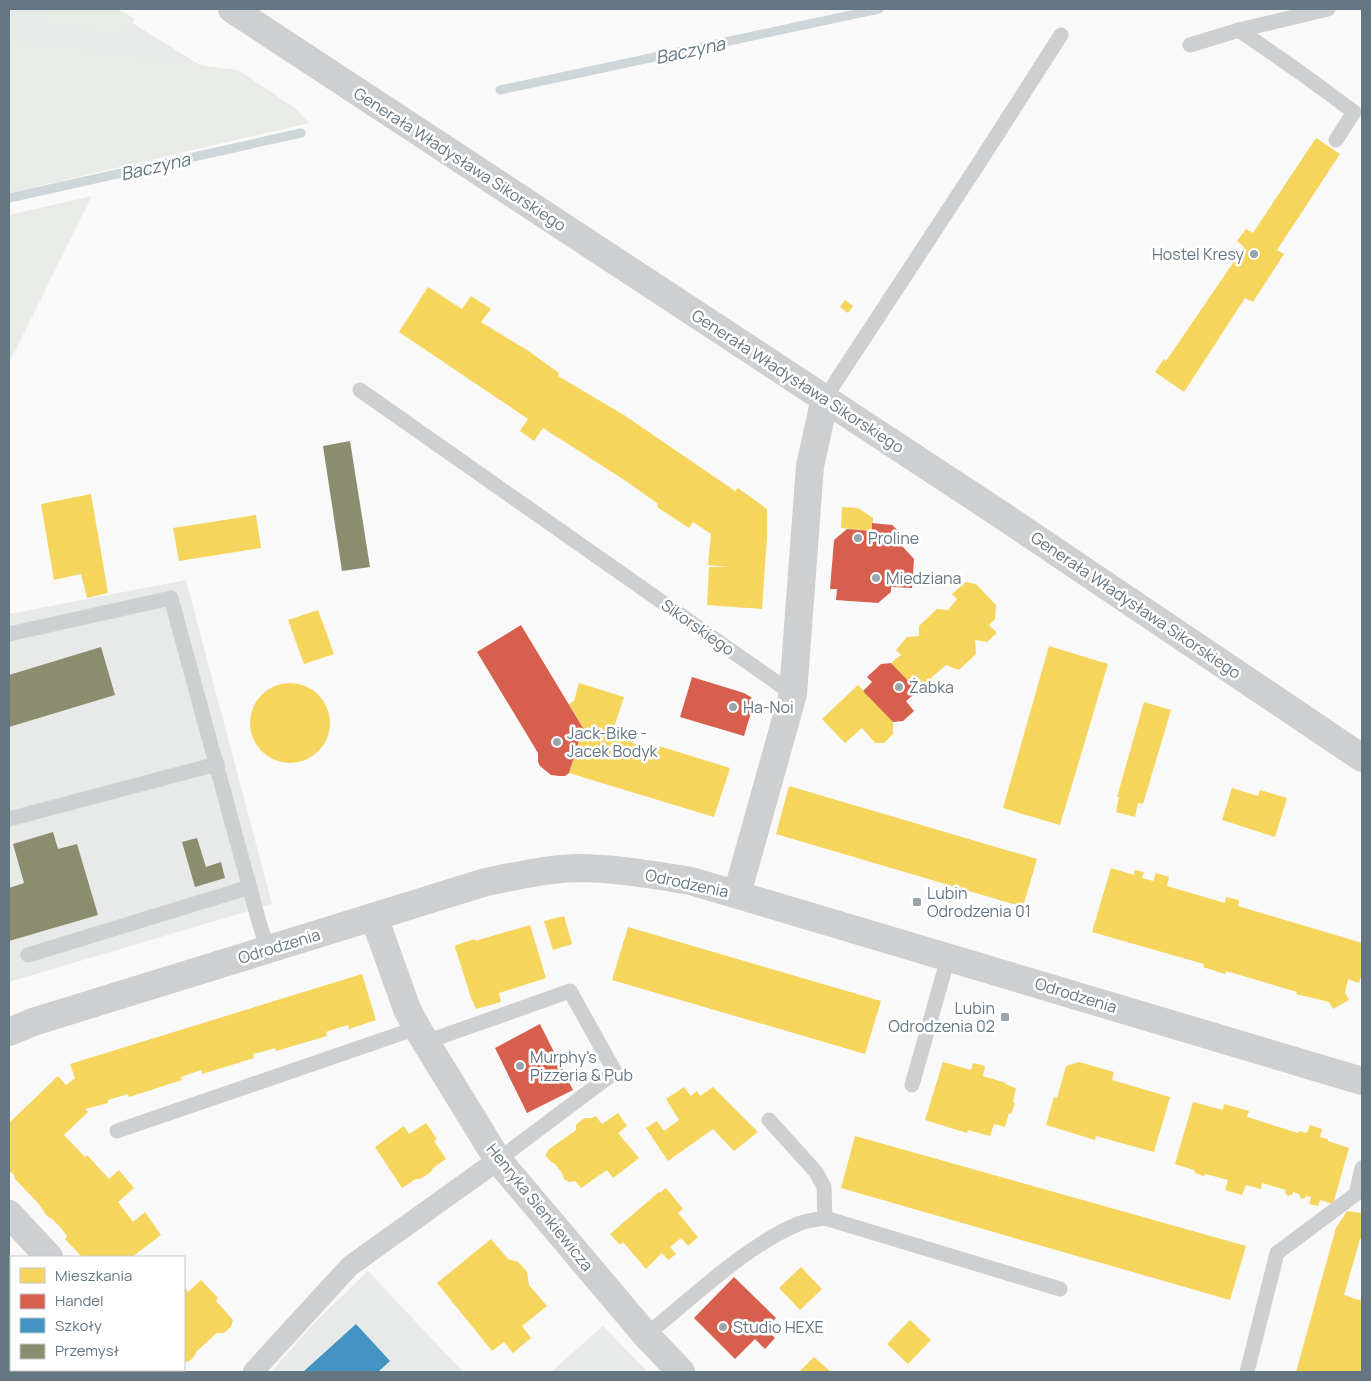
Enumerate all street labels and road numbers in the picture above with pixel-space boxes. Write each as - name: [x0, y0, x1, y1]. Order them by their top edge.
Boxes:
- street label: Generała Władysława Sikorskiego: [350, 82, 570, 236]
- street label: Generała Władysława Sikorskiego: [688, 304, 908, 458]
- street label: Generała Władysława Sikorskiego: [1027, 526, 1245, 684]
- street label: Sikorskiego: [657, 594, 739, 660]
- street label: Odrodzenia: [643, 863, 731, 903]
- street label: Odrodzenia: [235, 923, 323, 969]
- street label: Odrodzenia: [1032, 972, 1120, 1018]
- street label: Henryka Sienkiewicza: [482, 1139, 598, 1275]

